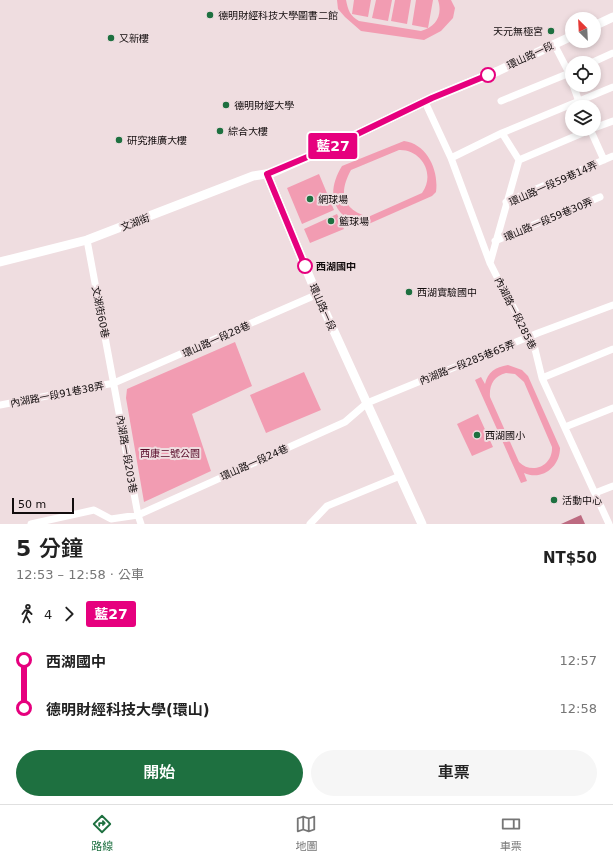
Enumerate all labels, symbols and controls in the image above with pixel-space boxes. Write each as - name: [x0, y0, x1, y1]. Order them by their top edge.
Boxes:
- marker: 德明財經科技大學圖書二館: [205, 10, 215, 20]
- place label: 德明財經科技大學圖書二館: [218, 10, 338, 21]
- north arrow: [565, 12, 601, 48]
- map controls: [565, 12, 601, 136]
- place label: 天元無極宮: [493, 26, 543, 37]
- marker: 天元無極宮: [546, 26, 556, 36]
- marker: 又新樓: [106, 33, 116, 43]
- place label: 又新樓: [119, 33, 149, 44]
- street label: 環山路一段: [505, 40, 555, 71]
- button: locate: [565, 56, 601, 92]
- unlabelled marker: [480, 67, 496, 83]
- marker: 德明財經大學: [221, 100, 231, 110]
- place label: 德明財經大學: [234, 100, 294, 111]
- button: layers: [565, 100, 601, 136]
- marker: 綜合大樓: [215, 126, 225, 136]
- place label: 綜合大樓: [228, 126, 268, 137]
- line badge: 藍27: [310, 133, 356, 159]
- marker: 研究推廣大樓: [114, 135, 124, 145]
- place label: 研究推廣大樓: [127, 135, 187, 146]
- text: 藍27: [316, 138, 350, 154]
- street label: 環山路一段59巷14弄: [507, 159, 599, 208]
- marker: 網球場: [305, 194, 315, 204]
- place label: 網球場: [318, 194, 348, 205]
- street label: 環山路一段59巷30弄: [502, 196, 594, 243]
- street label: 文湖街: [119, 212, 151, 233]
- marker: 籃球場: [326, 216, 336, 226]
- place label: 籃球場: [339, 216, 369, 227]
- marker: 西湖國中: [297, 258, 313, 274]
- place label: 西湖國中: [316, 261, 356, 272]
- street label: 內湖路一段285巷: [493, 275, 538, 351]
- street label: 環山路一段: [307, 282, 338, 332]
- street label: 文湖街60巷: [90, 285, 111, 339]
- marker: 西湖實驗國中: [404, 287, 414, 297]
- place label: 西湖實驗國中: [417, 287, 477, 298]
- street label: 環山路一段28巷: [181, 320, 252, 359]
- street label: 內湖路一段285巷65弄: [418, 338, 516, 387]
- street label: 內湖路一段91巷38弄: [9, 380, 105, 409]
- street label: 內湖路一段203巷: [114, 414, 139, 494]
- marker: 西湖國小: [472, 430, 482, 440]
- place label: 西湖國小: [485, 430, 525, 441]
- street label: 環山路一段24巷: [219, 443, 290, 482]
- park label: 西康二號公園: [140, 448, 200, 459]
- marker: 活動中心: [549, 495, 559, 505]
- place label: 活動中心: [562, 495, 602, 506]
- scale bar: [12, 496, 74, 515]
- text: 50 m: [18, 498, 46, 511]
- text: 5 分鐘: [16, 536, 83, 561]
- text: NT$50: [543, 549, 597, 567]
- text: 12:53 – 12:58 · 公車: [16, 567, 144, 582]
- icon: walk: [16, 603, 38, 625]
- icon: forward: [58, 603, 80, 625]
- text: 藍27: [94, 606, 128, 622]
- text: 4: [44, 607, 52, 622]
- text: 西湖國中: [46, 653, 106, 671]
- text: 12:57: [560, 653, 597, 668]
- text: 德明財經科技大學(環山): [46, 701, 210, 719]
- text: 12:58: [560, 701, 597, 716]
- button: 開始: [16, 750, 303, 796]
- button: 車票: [311, 750, 597, 796]
- tab: 路線: [91, 813, 113, 853]
- tab: 地圖: [295, 813, 317, 853]
- tab: 車票: [500, 813, 522, 853]

